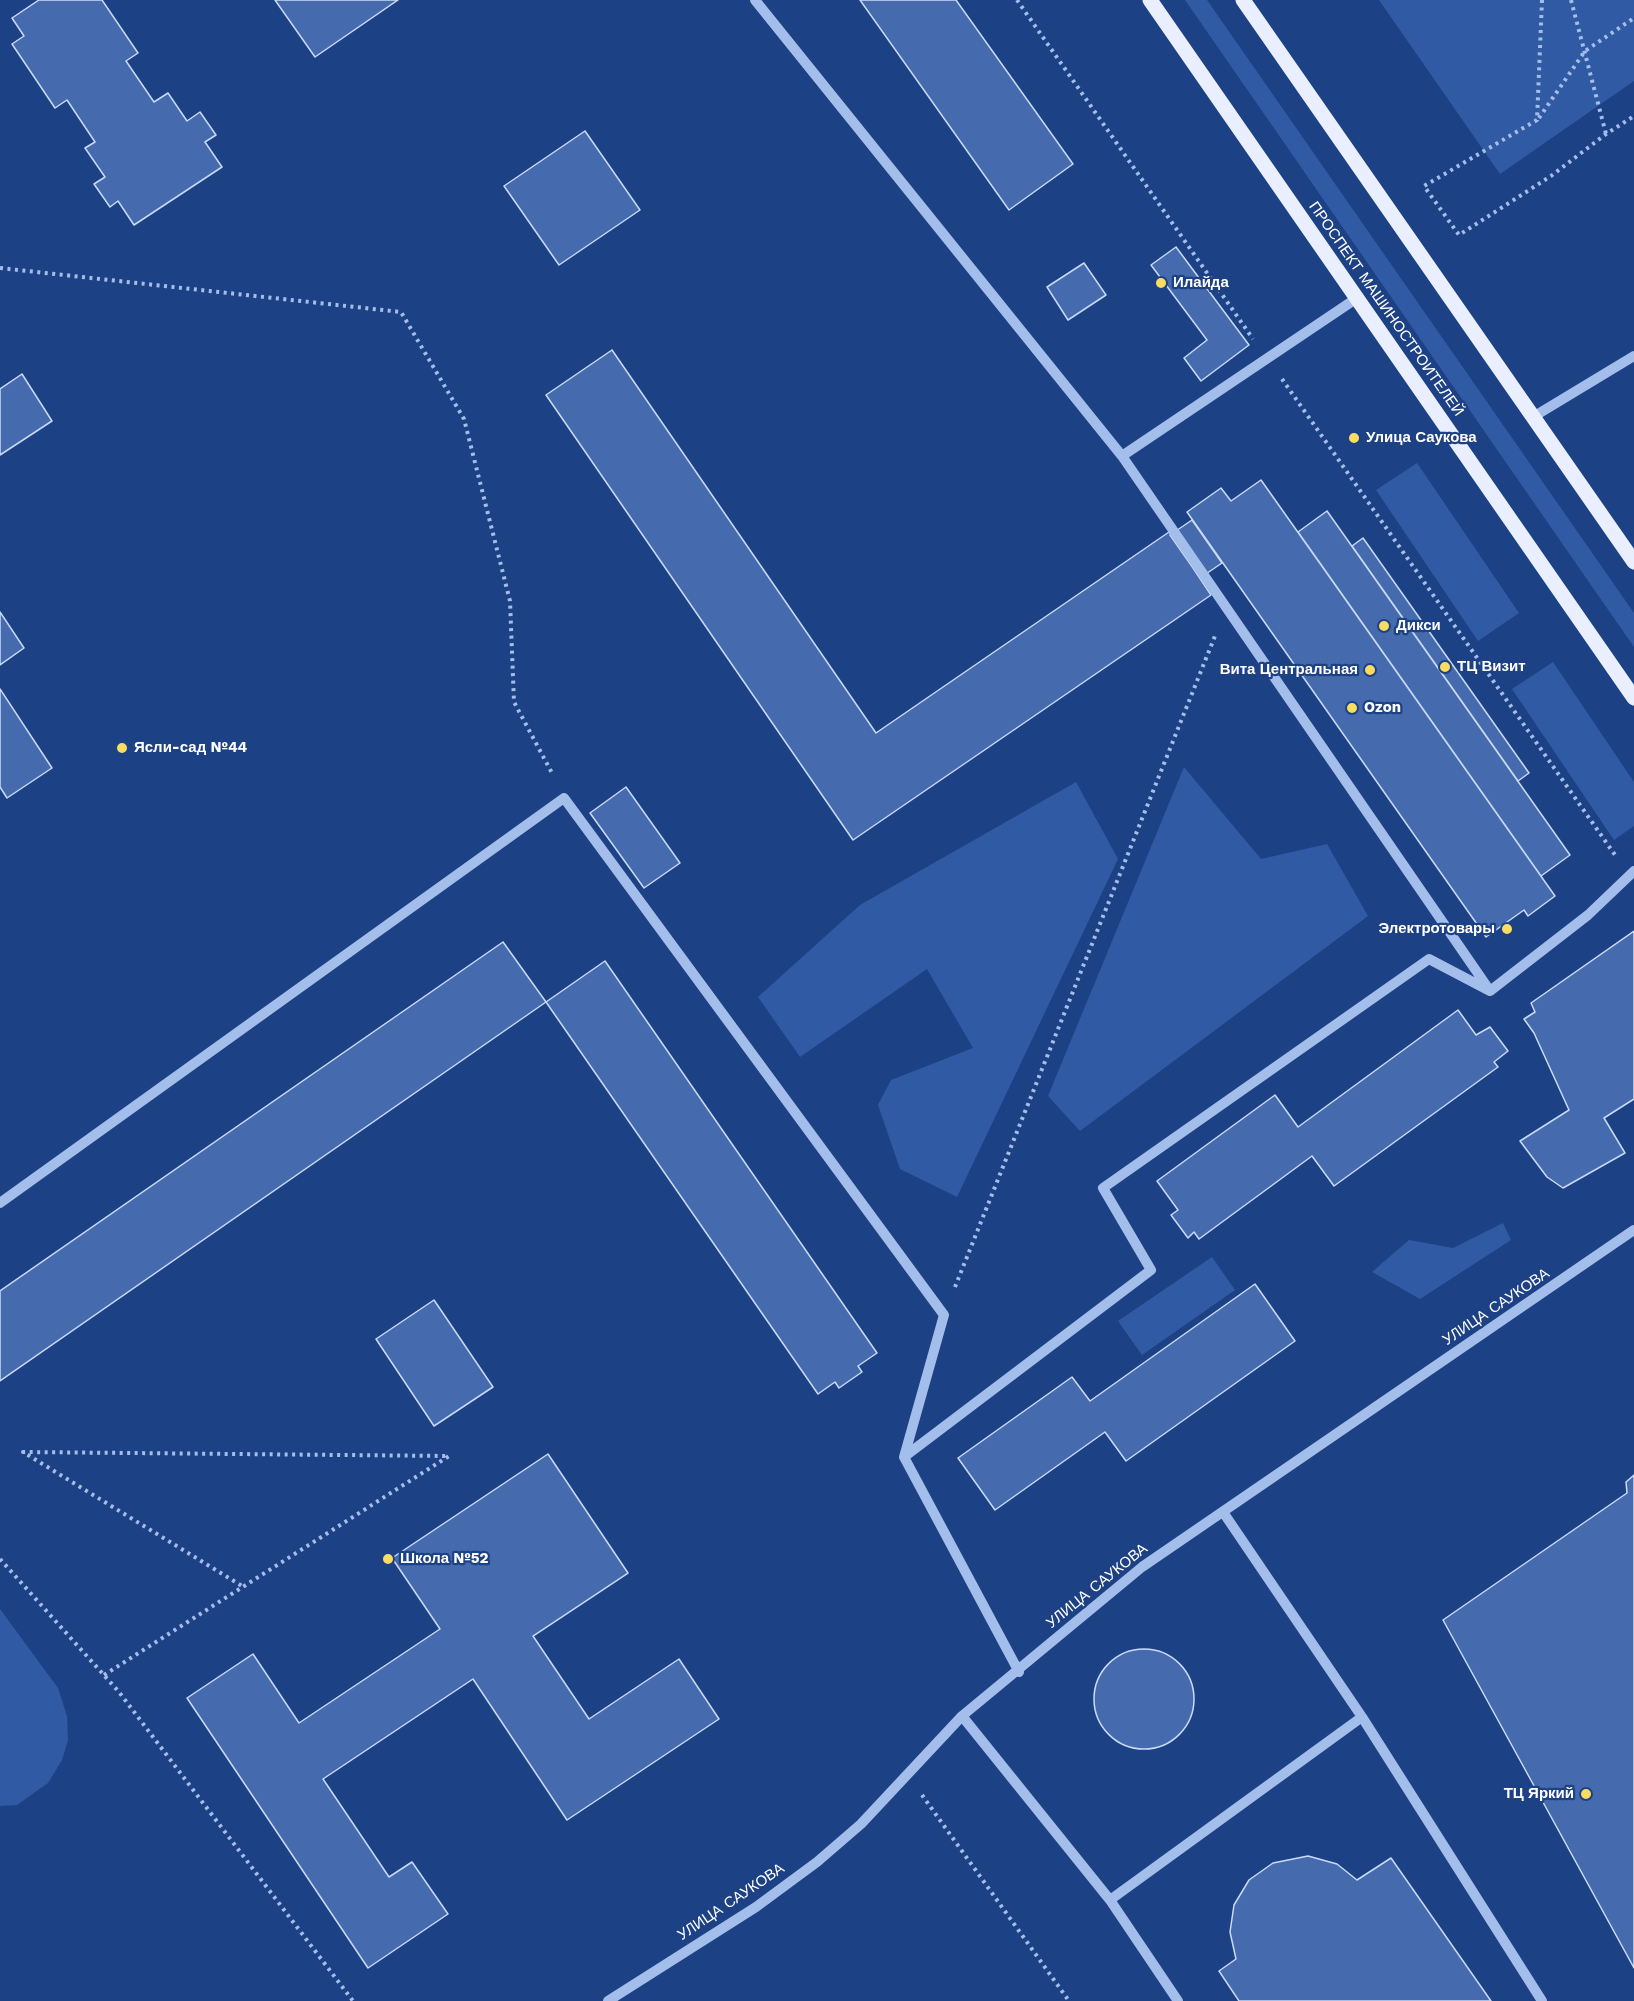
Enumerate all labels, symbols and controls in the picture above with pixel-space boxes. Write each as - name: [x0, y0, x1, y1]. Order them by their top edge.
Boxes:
- street label: ПРОСПЕКТ МАШИНОСТРОИТЕЛЕЙ: [1305, 198, 1467, 420]
- place label: Илайда: [1173, 274, 1229, 292]
- marker: Илайда: [1154, 276, 1168, 290]
- place label: Улица Саукова: [1366, 429, 1477, 447]
- marker: Улица Саукова: [1347, 431, 1361, 445]
- place label: Дикси: [1396, 617, 1441, 635]
- marker: Дикси: [1377, 619, 1391, 633]
- place label: ТЦ Визит: [1457, 658, 1525, 676]
- marker: ТЦ Визит: [1438, 660, 1452, 674]
- place label: Вита Центральная: [1220, 661, 1358, 679]
- marker: Вита Центральная: [1363, 663, 1377, 677]
- place label: Ozon: [1364, 699, 1401, 717]
- marker: Ozon: [1345, 701, 1359, 715]
- place label: Ясли-сад №44: [134, 739, 247, 757]
- marker: Ясли-сад №44: [115, 741, 129, 755]
- place label: Электротовары: [1379, 920, 1495, 938]
- marker: Электротовары: [1500, 922, 1514, 936]
- street label: УЛИЦА САУКОВА: [1439, 1265, 1553, 1349]
- street label: УЛИЦА САУКОВА: [1043, 1540, 1151, 1632]
- place label: Школа №52: [400, 1550, 488, 1568]
- marker: Школа №52: [381, 1552, 395, 1566]
- place label: ТЦ Яркий: [1504, 1785, 1574, 1803]
- marker: ТЦ Яркий: [1579, 1787, 1593, 1801]
- street label: УЛИЦА САУКОВА: [674, 1860, 788, 1944]

